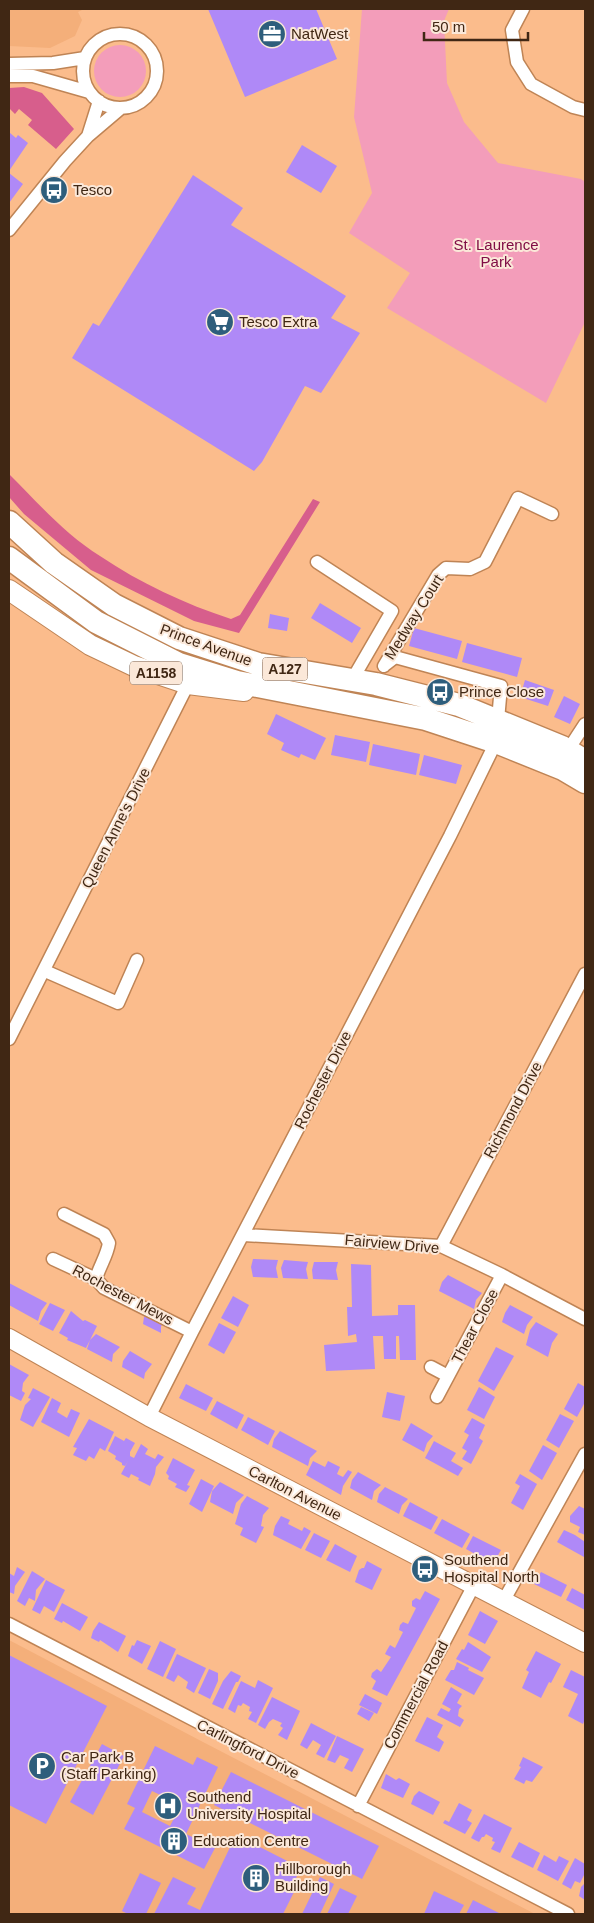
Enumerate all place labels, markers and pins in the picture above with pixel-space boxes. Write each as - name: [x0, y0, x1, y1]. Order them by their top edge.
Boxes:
- office icon: NatWest: [257, 19, 287, 49]
- place label: NatWest: [291, 25, 349, 42]
- bus stop icon: Tesco: [39, 175, 69, 205]
- place label: Tesco: [73, 181, 112, 198]
- supermarket icon: Tesco Extra: [205, 307, 235, 337]
- place label: Tesco Extra: [239, 313, 318, 330]
- bus stop icon: Prince Close: [425, 677, 455, 707]
- place label: Prince Close: [459, 683, 544, 700]
- place label: Southend Hospital North: [444, 1551, 539, 1585]
- bus stop icon: Southend Hospital North: [410, 1554, 440, 1584]
- place label: Car Park B (Staff Parking): [61, 1748, 157, 1782]
- parking icon: Car Park B (Staff Parking): [27, 1751, 57, 1781]
- place label: Southend University Hospital: [187, 1788, 311, 1822]
- hospital icon: Southend University Hospital: [153, 1791, 183, 1821]
- building icon: Education Centre: [159, 1826, 189, 1856]
- place label: Education Centre: [193, 1832, 309, 1849]
- place label: Hillborough Building: [275, 1860, 351, 1894]
- building icon: Hillborough Building: [241, 1863, 271, 1893]

